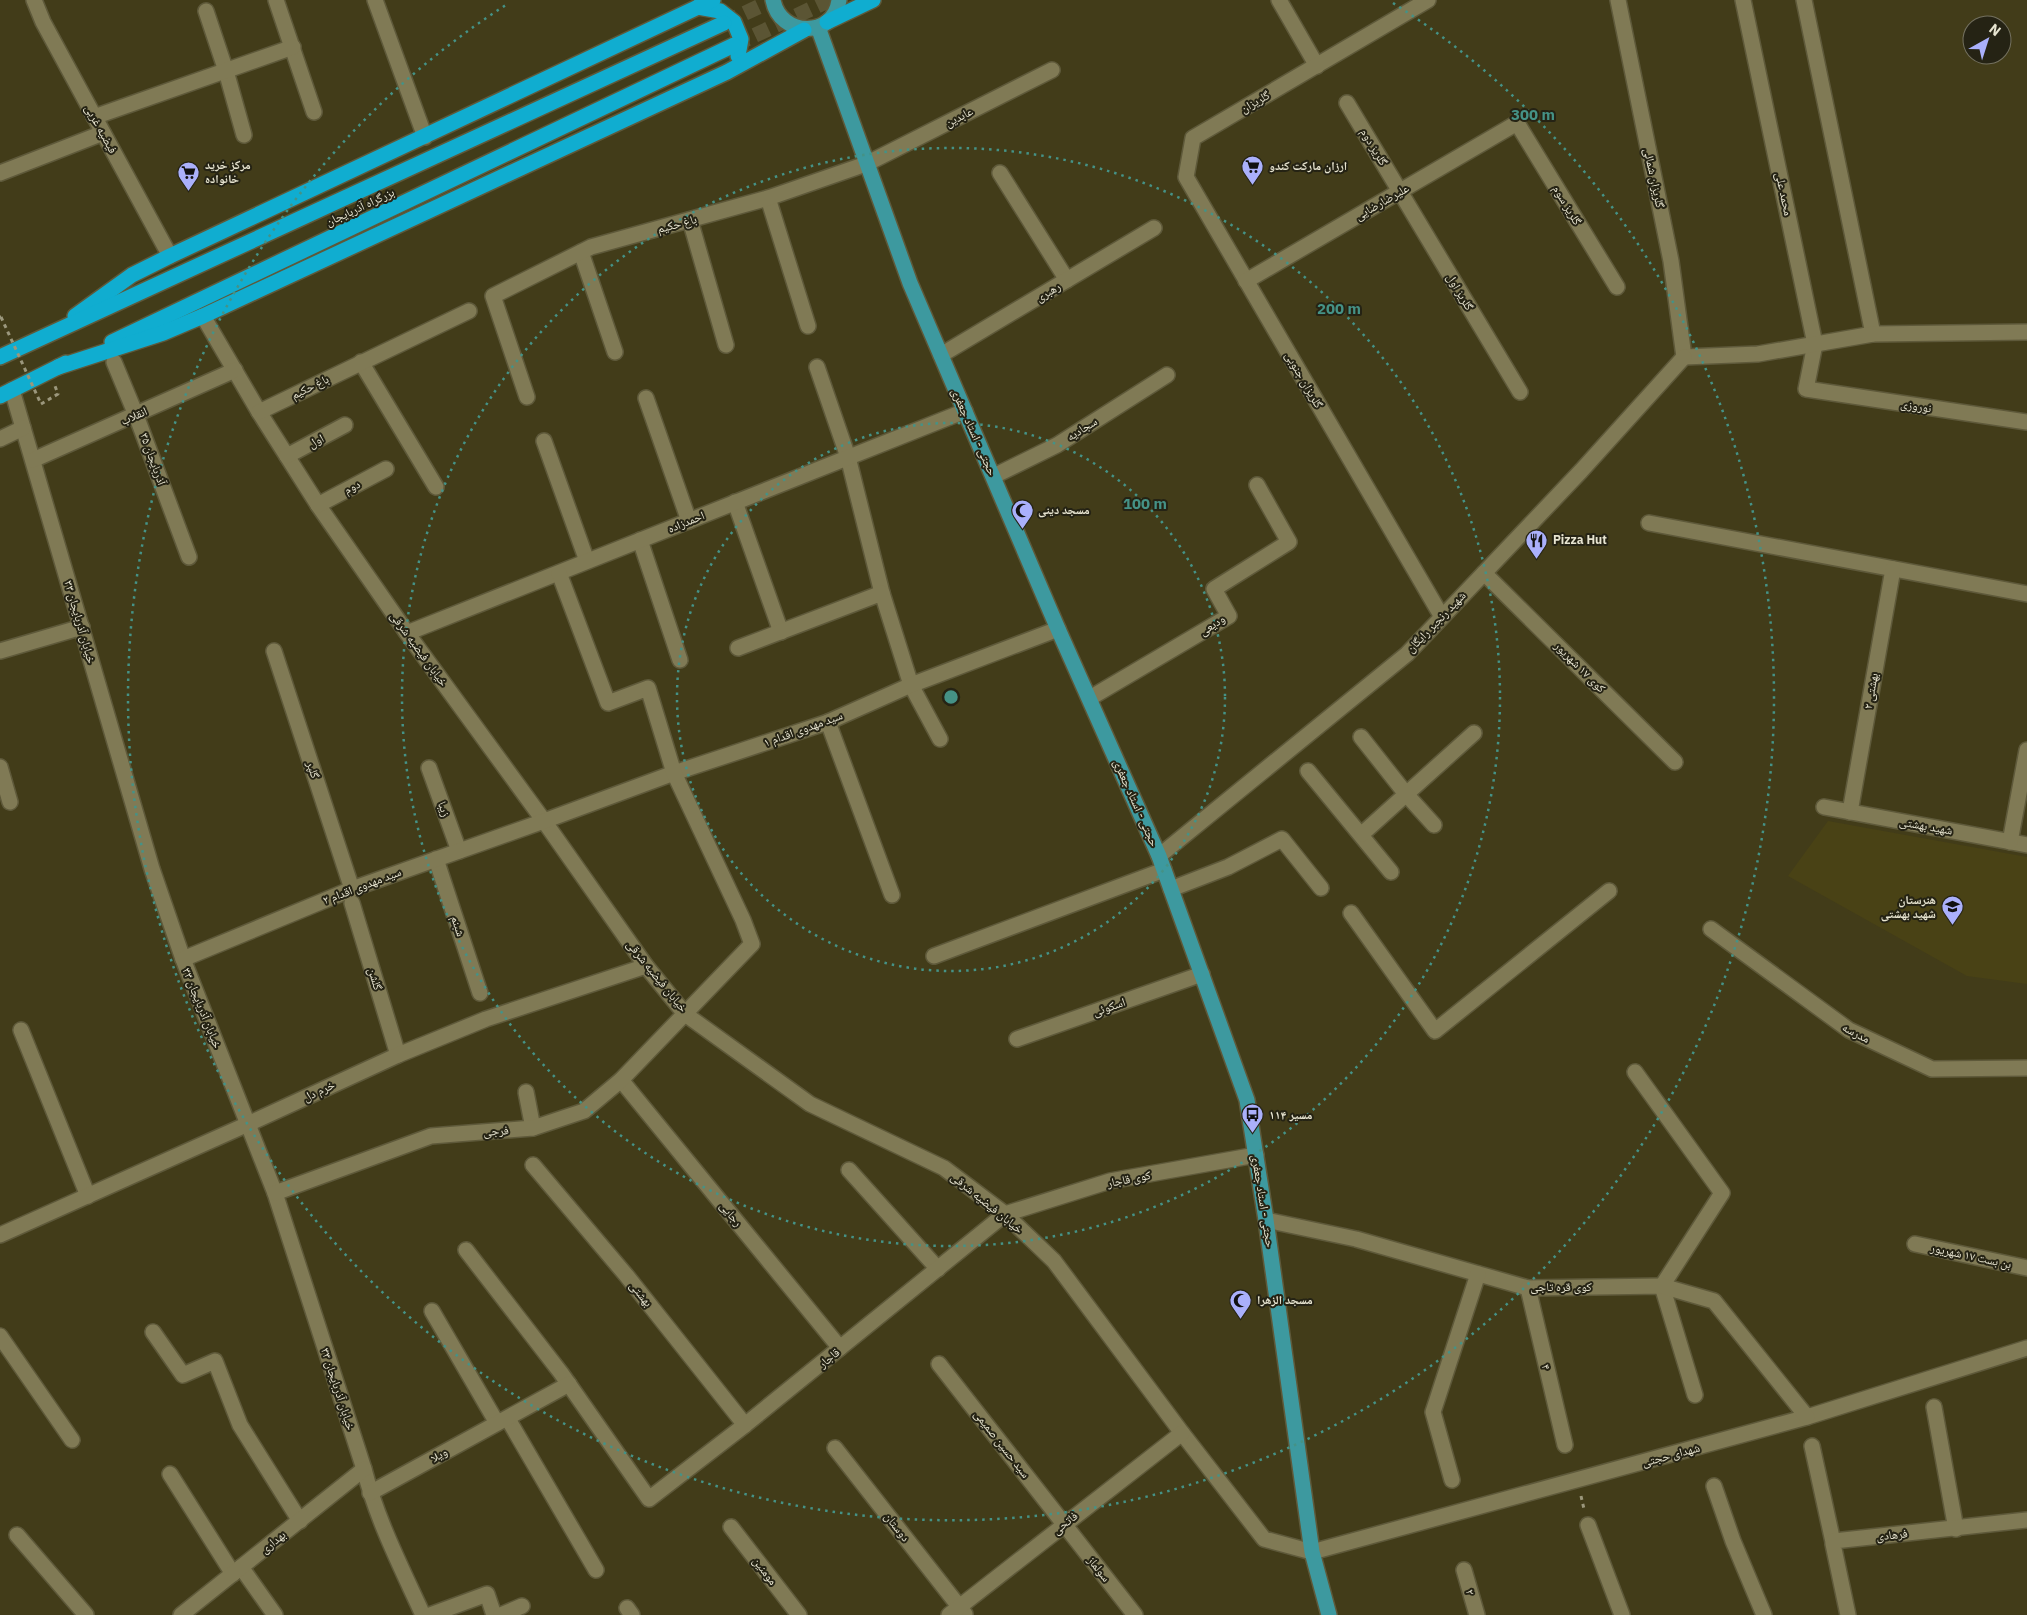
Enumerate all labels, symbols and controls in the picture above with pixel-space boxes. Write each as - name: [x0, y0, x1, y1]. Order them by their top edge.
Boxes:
- north arrow: [1962, 15, 2012, 65]
- text: N: [1986, 20, 2005, 40]
- street label: گلریزان: [1237, 87, 1272, 116]
- street label: فیضیه غربی: [82, 102, 121, 156]
- street label: عابدین: [942, 103, 975, 130]
- text: 300 m: [1511, 105, 1555, 124]
- street label: گلریز دوم: [1357, 125, 1391, 169]
- street label: گلریزان شمالی: [1641, 146, 1668, 209]
- supermarket icon: ارزان مارکت کندو: [1241, 154, 1265, 185]
- place label: مرکز خرید خانواده: [205, 157, 251, 186]
- place label: ارزان مارکت کندو: [1269, 158, 1347, 174]
- supermarket icon: مرکز خرید خانواده: [177, 160, 201, 191]
- street label: محمد علی: [1773, 171, 1796, 217]
- street label: علیرضارضایی: [1352, 180, 1412, 223]
- street label: گلریز سوم: [1549, 182, 1585, 228]
- street label: بزرگراه آذربایجان: [323, 184, 397, 229]
- street label: باغ حکیم: [656, 211, 698, 237]
- street label: گلریز اول: [1443, 271, 1477, 313]
- street label: رهبری: [1033, 278, 1063, 305]
- text: 200 m: [1317, 299, 1361, 318]
- street label: گلریزان جنوبی: [1282, 349, 1327, 411]
- street label: باغ حکیم: [288, 371, 332, 403]
- street label: حجتی - استاد جعفری: [948, 386, 1001, 478]
- street label: نوروزی: [1899, 396, 1933, 415]
- street label: انقلاب: [118, 403, 150, 428]
- street label: سجادیه: [1064, 413, 1100, 444]
- street label: اول: [305, 430, 326, 451]
- street label: آذربایجان ۳۵: [137, 431, 170, 488]
- street label: دوم: [341, 476, 363, 498]
- text: 100 m: [1123, 494, 1167, 513]
- mosque icon: مسجد دینی: [1010, 498, 1034, 529]
- place label: مسجد دینی: [1038, 502, 1090, 518]
- street label: احمدزاده: [665, 507, 707, 536]
- restaurant icon: Pizza Hut: [1525, 528, 1549, 559]
- place label: Pizza Hut: [1553, 532, 1607, 547]
- street label: خیابان آذربایجان ۳۳: [61, 579, 100, 666]
- street label: شهید رنجبر رایگان: [1403, 588, 1469, 656]
- street label: خیابان فیضیه شرقی: [387, 608, 452, 689]
- street label: ودیعی: [1196, 611, 1228, 639]
- street label: کوی ۱۷ شهریور: [1551, 637, 1609, 695]
- street label: بهشتی ۲: [1860, 672, 1881, 710]
- centre of rings: [942, 688, 960, 706]
- street label: سید مهدوی اقدام ۱: [761, 707, 845, 751]
- street label: حجتی - استاد جعفری: [1110, 757, 1163, 849]
- street label: گلپر: [303, 758, 323, 780]
- street label: زیبا: [434, 799, 454, 819]
- street label: شهید بهشتی: [1898, 813, 1954, 838]
- street label: سید مهدوی اقدام ۲: [320, 864, 404, 908]
- place label: هنرستان شهید بهشتی: [1881, 892, 1936, 922]
- school or university icon: هنرستان شهید بهشتی: [1940, 895, 1964, 926]
- street label: شبنم: [447, 913, 469, 939]
- street label: خیابان فیضیه شرقی: [623, 937, 691, 1015]
- street label: خیابان آذربایجان ۳۳: [179, 965, 226, 1051]
- street label: گلشن: [365, 966, 386, 992]
- street label: اسکوئی: [1091, 994, 1127, 1019]
- street label: مدرسه: [1840, 1019, 1873, 1046]
- street label: خرم دل: [301, 1077, 338, 1105]
- bus stop icon: مسیر ۱۱۴: [1241, 1103, 1265, 1134]
- place label: مسیر ۱۱۴: [1269, 1107, 1313, 1122]
- street label: فرجی: [483, 1122, 509, 1139]
- street label: حجتی - استاد جعفری: [1249, 1153, 1278, 1249]
- street label: کوی قاجار: [1105, 1167, 1152, 1190]
- street label: خیابان فیضیه شرقی: [948, 1169, 1027, 1237]
- street label: رجایی: [717, 1198, 746, 1230]
- street label: بن بست ۱۷ شهریور: [1928, 1239, 2013, 1272]
- street label: بهشتی: [626, 1278, 656, 1310]
- street label: کوی قره تاجی: [1530, 1279, 1592, 1294]
- mosque icon: مسجد الزهرا: [1229, 1288, 1253, 1319]
- place label: مسجد الزهرا: [1257, 1292, 1313, 1307]
- street label: قاجار: [814, 1344, 843, 1372]
- street label: خیابان آذربایجان ۳۳: [318, 1346, 359, 1432]
- street label: ۴: [1539, 1363, 1554, 1371]
- street label: سید حسین صمیمی: [971, 1407, 1034, 1481]
- street label: شهدای حجتی: [1640, 1440, 1702, 1470]
- street label: ویلا: [428, 1444, 450, 1465]
- street label: فاتحی: [1049, 1508, 1081, 1537]
- street label: دوستان: [881, 1509, 913, 1544]
- street label: فرهادی: [1876, 1525, 1908, 1544]
- street label: بهداری: [257, 1527, 289, 1557]
- street label: سولماز: [1084, 1552, 1114, 1585]
- street label: مومنین: [750, 1554, 781, 1588]
- street label: ۲: [1463, 1587, 1478, 1596]

